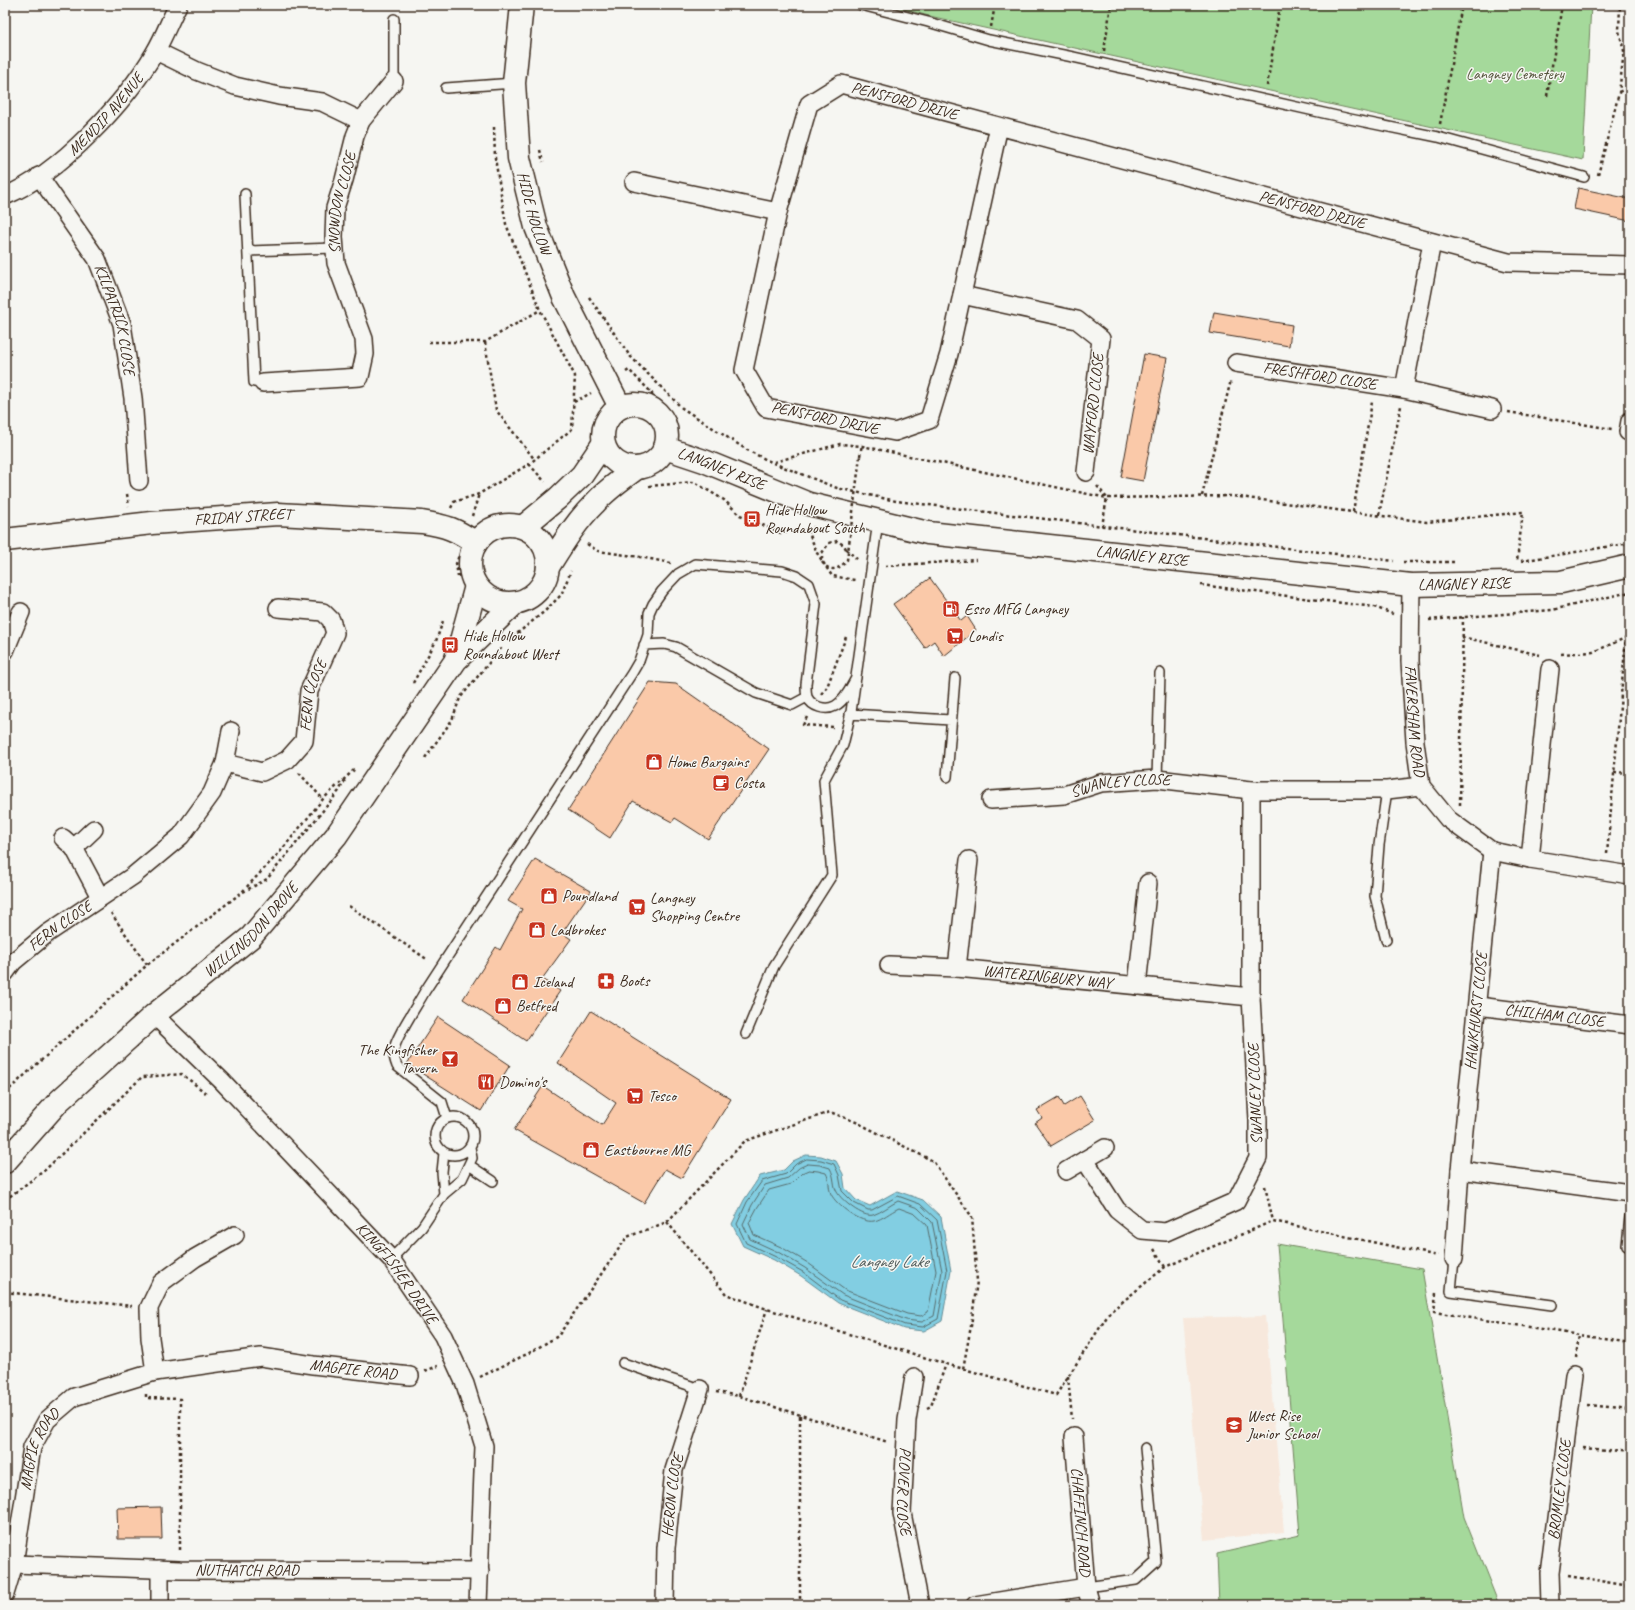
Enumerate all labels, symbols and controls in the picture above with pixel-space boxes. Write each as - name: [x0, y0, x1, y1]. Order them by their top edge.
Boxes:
- park label: Langney Cemetery: [1466, 64, 1565, 84]
- street label: MENDIP AVENUE: [64, 67, 150, 160]
- street label: PENSFORD DRIVE: [849, 77, 962, 125]
- street label: SNOWDON CLOSE: [324, 147, 361, 254]
- street label: HIDE HOLLOW: [513, 170, 557, 260]
- street label: PENSFORD DRIVE: [1257, 186, 1370, 234]
- street label: KILPATRICK CLOSE: [90, 261, 140, 379]
- street label: WAYFORD CLOSE: [1078, 350, 1108, 455]
- street label: FRESHFORD CLOSE: [1262, 357, 1381, 395]
- street label: PENSFORD DRIVE: [770, 397, 883, 440]
- street label: LANGNEY RISE: [675, 443, 770, 496]
- place label: Hide Hollow Roundabout South: [765, 500, 865, 538]
- street label: FRIDAY STREET: [193, 504, 296, 530]
- bus stop icon: Hide Hollow Roundabout South: [742, 509, 762, 529]
- street label: LANGNEY RISE: [1095, 541, 1191, 571]
- street label: LANGNEY RISE: [1418, 573, 1513, 595]
- fuel station icon: Esso MFG Langney: [941, 599, 961, 619]
- place label: Esso MFG Langney: [964, 599, 1070, 619]
- place label: Hide Hollow Roundabout West: [463, 626, 561, 664]
- supermarket icon: Londis: [945, 626, 965, 646]
- place label: Londis: [968, 626, 1004, 646]
- bus stop icon: Hide Hollow Roundabout West: [440, 635, 460, 655]
- street label: FERN CLOSE: [295, 654, 333, 732]
- street label: FAVERSHAM ROAD: [1400, 664, 1430, 779]
- shop icon: Home Bargains: [644, 752, 664, 772]
- place label: Home Bargains: [667, 752, 750, 772]
- street label: SWANLEY CLOSE: [1068, 769, 1174, 802]
- cafe icon: Costa: [711, 773, 731, 793]
- place label: Costa: [734, 773, 766, 793]
- street label: WILLINGDON DROVE: [199, 877, 304, 981]
- shop icon: Poundland: [539, 886, 559, 906]
- place label: Poundland: [562, 886, 619, 906]
- place label: Langney Shopping Centre: [650, 888, 741, 926]
- street label: FERN CLOSE: [24, 895, 98, 955]
- supermarket icon: Langney Shopping Centre: [627, 897, 647, 917]
- shop icon: Ladbrokes: [527, 920, 547, 940]
- place label: Ladbrokes: [550, 920, 607, 940]
- street label: HAWKHURST CLOSE: [1460, 949, 1492, 1071]
- street label: WATERINGBURY WAY: [982, 961, 1116, 993]
- pharmacy icon: Boots: [596, 971, 616, 991]
- place label: Boots: [619, 971, 651, 991]
- shop icon: Iceland: [510, 972, 530, 992]
- place label: Iceland: [533, 972, 575, 992]
- shop icon: Betfred: [493, 996, 513, 1016]
- place label: Betfred: [516, 996, 559, 1016]
- street label: CHILHAM CLOSE: [1504, 999, 1608, 1032]
- place label: The Kingfisher Tavern: [358, 1040, 438, 1078]
- street label: SWANLEY CLOSE: [1243, 1041, 1267, 1145]
- bar icon: The Kingfisher Tavern: [440, 1049, 460, 1069]
- restaurant icon: Domino's: [476, 1072, 496, 1092]
- place label: Domino's: [499, 1072, 548, 1092]
- supermarket icon: Tesco: [625, 1086, 645, 1106]
- place label: Tesco: [648, 1086, 678, 1106]
- shop icon: Eastbourne MG: [581, 1140, 601, 1160]
- place label: Eastbourne MG: [604, 1140, 692, 1160]
- street label: KINGFISHER DRIVE: [351, 1218, 443, 1330]
- water label: Langney Lake: [850, 1251, 930, 1272]
- street label: MAGPIE ROAD: [309, 1355, 400, 1385]
- street label: MAGPIE ROAD: [16, 1403, 65, 1491]
- place label: West Rise Junior School: [1246, 1406, 1321, 1444]
- school or university icon: West Rise Junior School: [1224, 1415, 1244, 1435]
- street label: BROMLEY CLOSE: [1543, 1436, 1576, 1541]
- street label: PLOVER CLOSE: [892, 1447, 917, 1540]
- street label: HERON CLOSE: [657, 1449, 689, 1538]
- street label: CHAFFINCH ROAD: [1066, 1467, 1095, 1579]
- street label: NUTHATCH ROAD: [195, 1560, 301, 1580]

